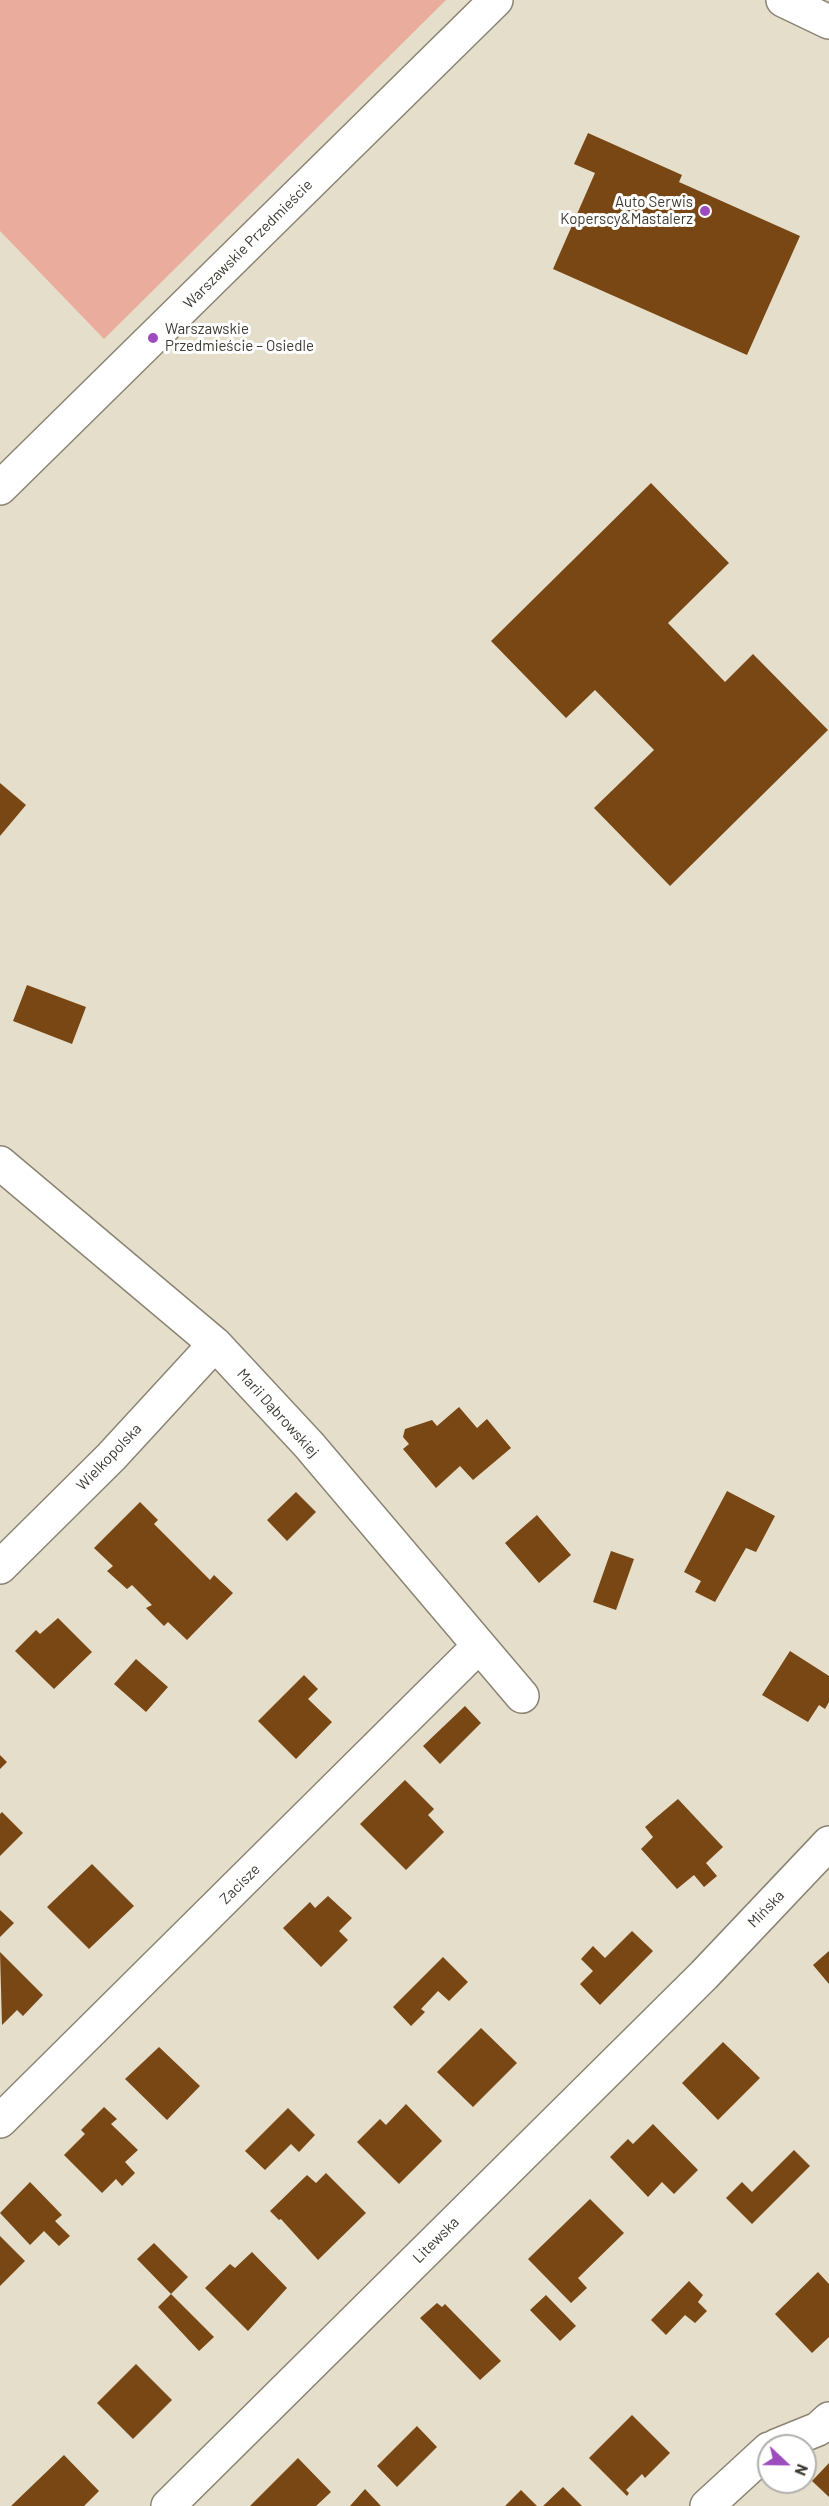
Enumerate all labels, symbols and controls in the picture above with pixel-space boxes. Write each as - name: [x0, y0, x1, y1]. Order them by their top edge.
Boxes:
- street label: Warszawskie Przedmieście: [180, 176, 316, 312]
- place label: Auto Serwis Koperscy&Mastalerz: [560, 193, 693, 228]
- marker: Auto Serwis Koperscy&Mastalerz: [698, 204, 712, 218]
- place label: Warszawskie Przedmieście – Osiedle: [165, 320, 314, 355]
- marker: Warszawskie Przedmieście – Osiedle: [146, 331, 160, 345]
- street label: Marii Dąbrowskiej: [233, 1365, 323, 1461]
- street label: Wielkopolska: [73, 1420, 145, 1494]
- street label: Zacisze: [216, 1860, 264, 1908]
- street label: Mińska: [744, 1887, 788, 1931]
- street label: Litewska: [409, 2213, 463, 2267]
- north arrow: [757, 2434, 817, 2494]
- text: N: [792, 2462, 813, 2479]

